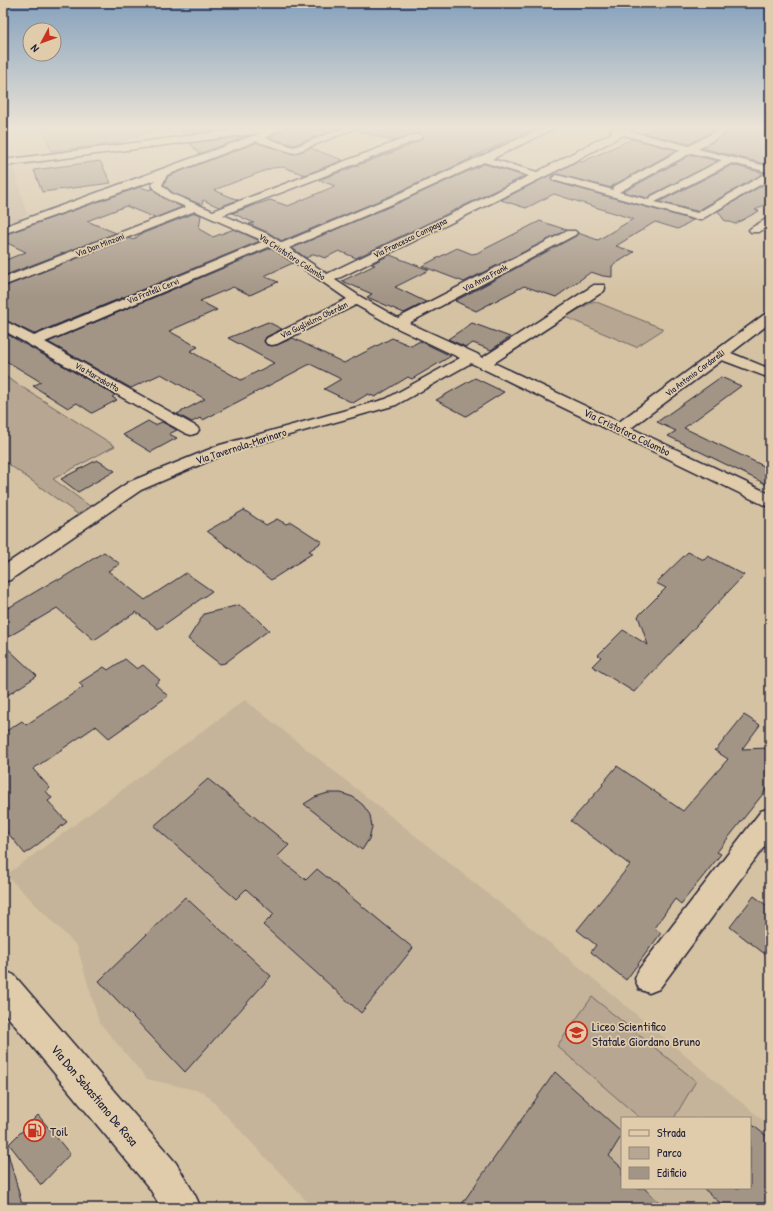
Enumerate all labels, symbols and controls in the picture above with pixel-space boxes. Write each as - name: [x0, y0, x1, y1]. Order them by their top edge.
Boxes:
- north arrow: [22, 22, 62, 62]
- text: N: [27, 42, 42, 55]
- street label: Via Francesco Compagna: [371, 215, 449, 261]
- street label: Via Don Minzoni: [74, 230, 126, 260]
- street label: Via Cristoforo Colombo: [256, 231, 328, 283]
- street label: Via Anna Frank: [461, 261, 510, 295]
- street label: Via Fratelli Cervi: [125, 275, 181, 307]
- street label: Via Guglielmo Oberdan: [278, 298, 350, 342]
- street label: Via Antonio Cardarelli: [663, 347, 727, 399]
- street label: Via Marzabotto: [73, 359, 122, 395]
- street label: Via Cristoforo Colombo: [581, 405, 673, 459]
- street label: Via Tavernola-Marinaro: [194, 425, 289, 467]
- place label: Liceo Scientifico Statale Giordano Bruno: [592, 1017, 700, 1050]
- school or university icon: Liceo Scientifico Statale Giordano Bruno: [563, 1020, 589, 1046]
- street label: Via Don Sebastiano De Rosa: [47, 1040, 143, 1150]
- legend: [621, 1117, 751, 1189]
- fuel station icon: Toil: [22, 1118, 48, 1144]
- place label: Toil: [50, 1122, 68, 1140]
- text: Strada: [657, 1124, 686, 1141]
- text: Parco: [657, 1144, 682, 1161]
- text: Edificio: [657, 1164, 687, 1181]

